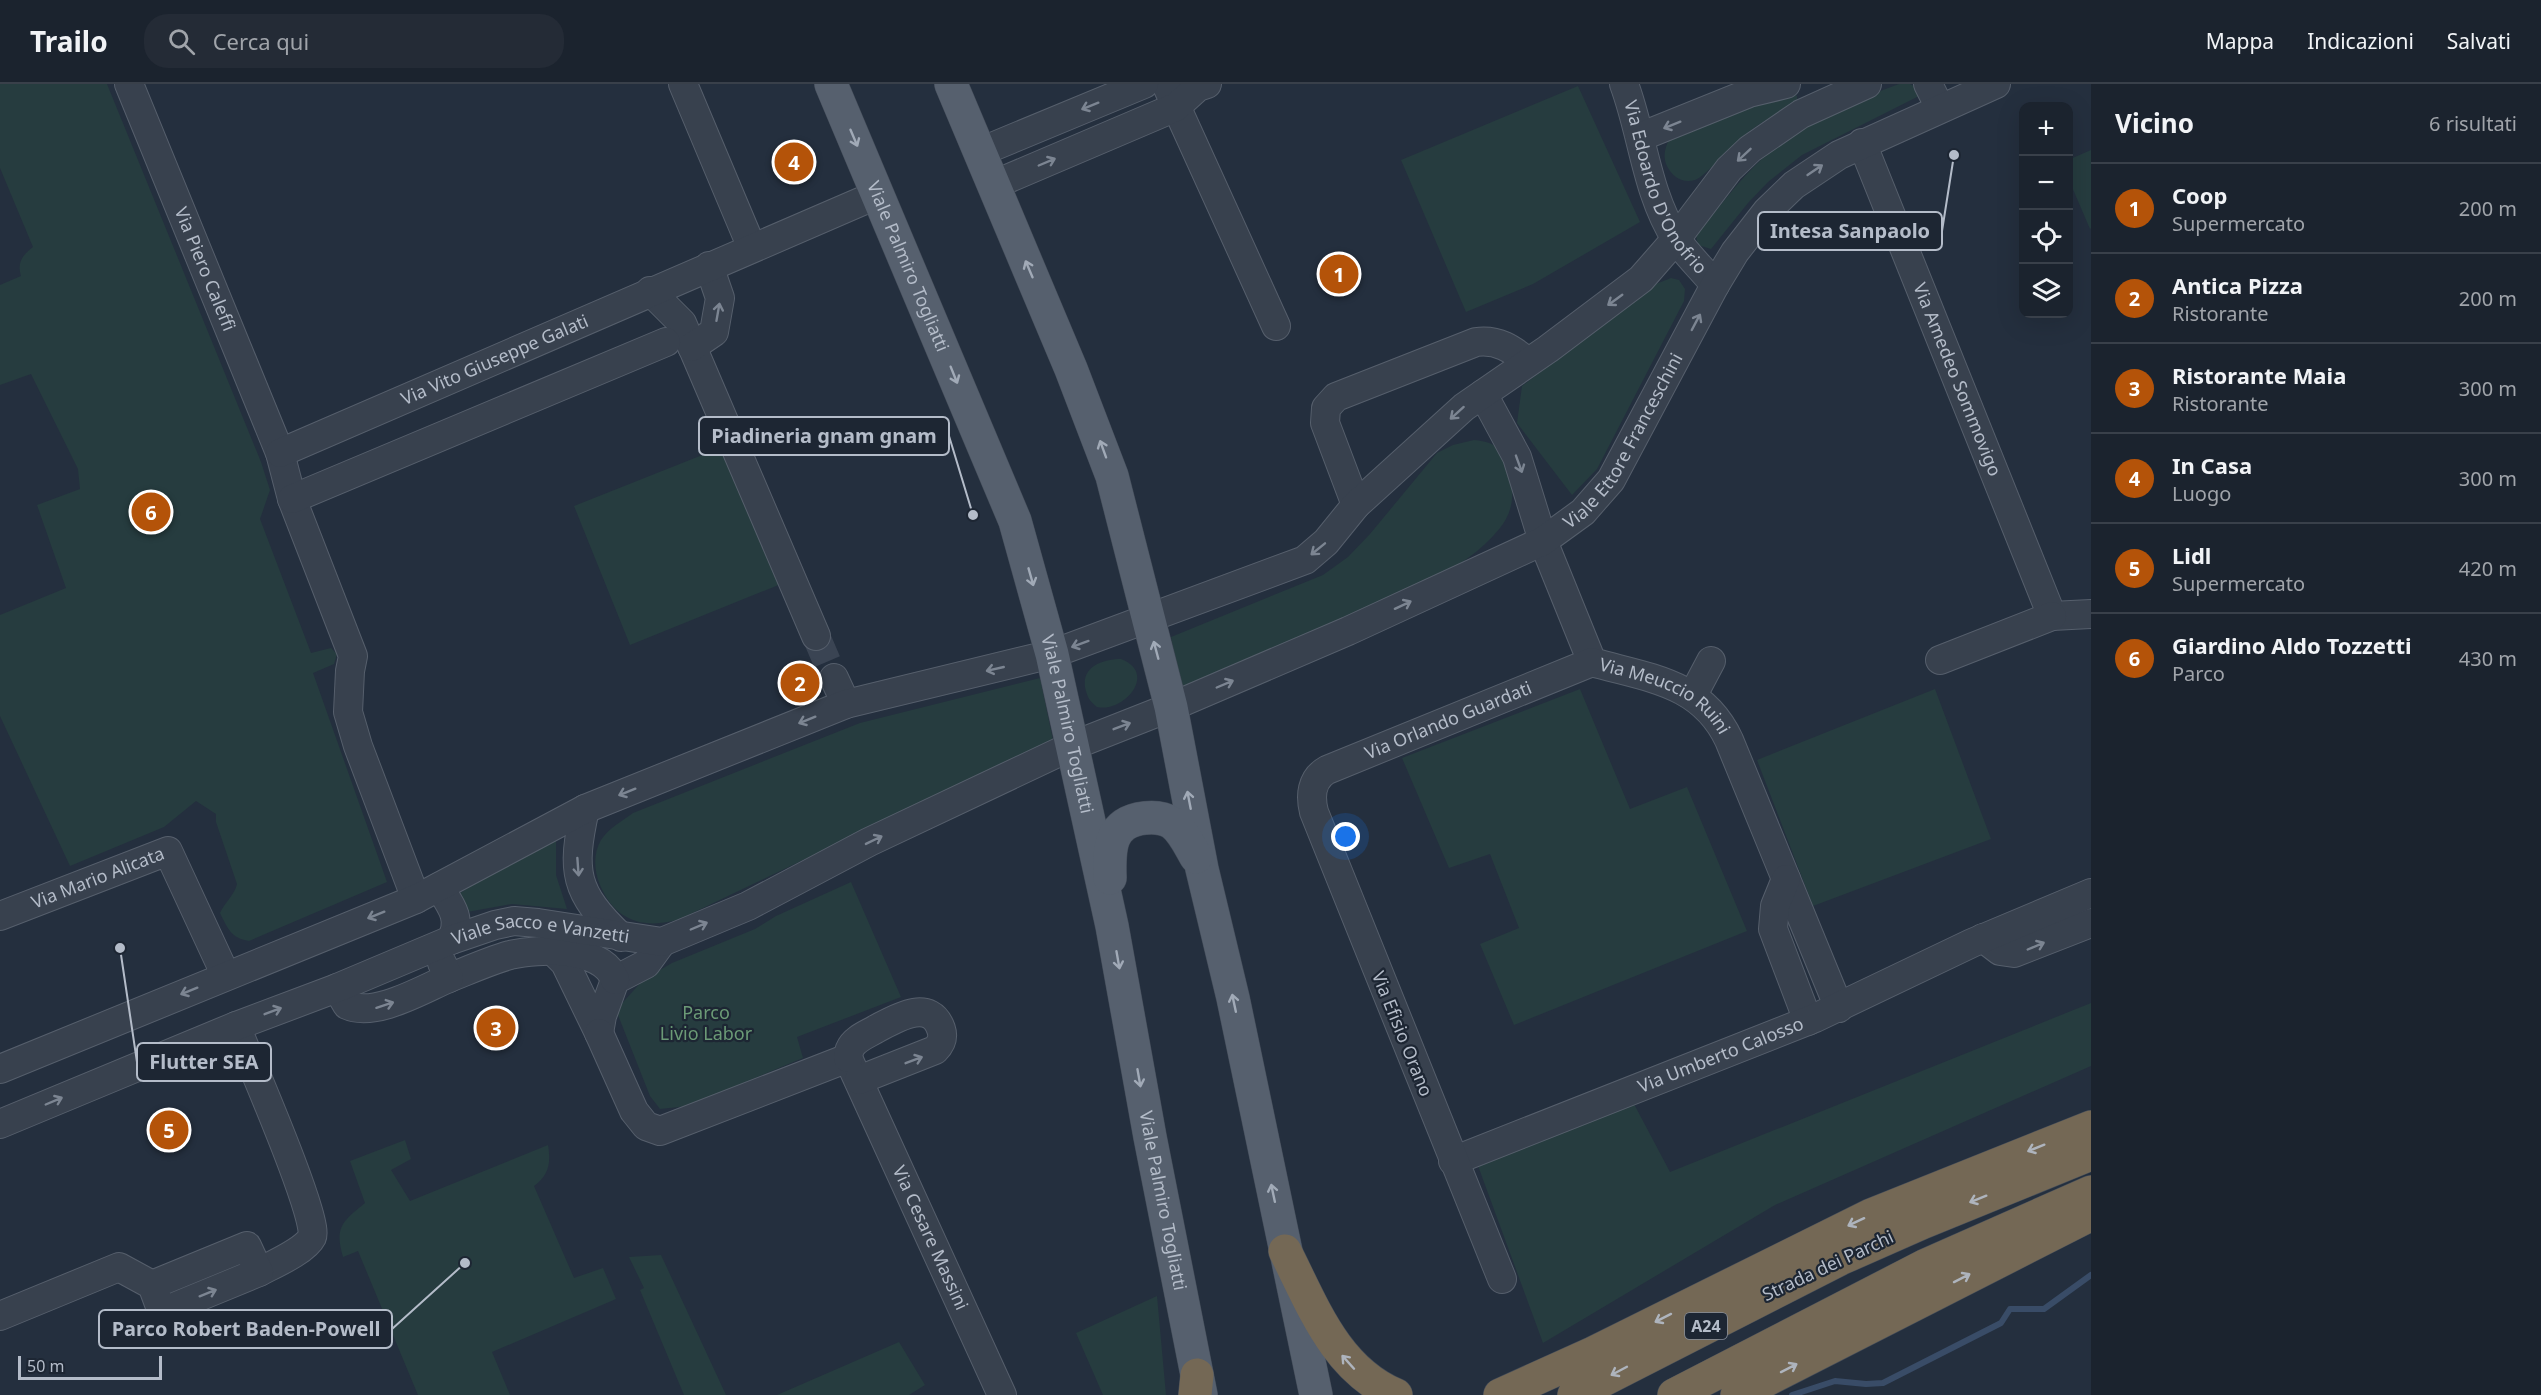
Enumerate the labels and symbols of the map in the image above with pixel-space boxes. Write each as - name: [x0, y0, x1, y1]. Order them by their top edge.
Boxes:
- street label: Via Edoardo D'Onofrio: [1619, 97, 1713, 279]
- one-way arrow: [1081, 101, 1100, 112]
- one-way arrow: [1663, 120, 1682, 131]
- one-way arrow: [849, 128, 860, 146]
- pin: 4: [774, 140, 814, 184]
- one-way arrow: [1737, 148, 1752, 162]
- one-way arrow: [1038, 155, 1056, 166]
- one-way arrow: [1806, 164, 1823, 176]
- street label: Viale Palmiro Togliatti: [862, 177, 955, 355]
- street label: Via Piero Caleffi: [170, 203, 242, 334]
- callout: Intesa Sanpaolo: [1758, 212, 1942, 250]
- text: Intesa Sanpaolo: [1770, 217, 1930, 244]
- pin: 1: [1320, 252, 1358, 297]
- one-way arrow: [1023, 260, 1034, 279]
- street label: Via Amedeo Sommovigo: [1908, 279, 2008, 479]
- one-way arrow: [1608, 294, 1624, 306]
- one-way arrow: [713, 302, 724, 322]
- street label: Via Vito Giuseppe Galati: [397, 308, 592, 410]
- one-way arrow: [1691, 313, 1703, 331]
- street label: Viale Ettore Franceschini: [1558, 348, 1688, 534]
- one-way arrow: [949, 366, 960, 384]
- one-way arrow: [1450, 406, 1465, 420]
- callout: Piadineria gnam gnam: [699, 417, 949, 455]
- text: Piadineria gnam gnam: [711, 422, 937, 449]
- one-way arrow: [1097, 441, 1108, 459]
- one-way arrow: [1515, 454, 1526, 473]
- pin: 6: [132, 490, 170, 534]
- one-way arrow: [1310, 543, 1326, 556]
- one-way arrow: [1025, 567, 1037, 586]
- one-way arrow: [1394, 599, 1412, 611]
- street label: Viale Palmiro Togliatti: [1036, 632, 1100, 816]
- one-way arrow: [1071, 639, 1090, 650]
- one-way arrow: [1150, 641, 1162, 660]
- street label: Via Meuccio Ruini: [1597, 652, 1737, 738]
- pin: 2: [780, 660, 820, 706]
- one-way arrow: [986, 664, 1005, 676]
- street label: Via Orlando Guardati: [1361, 675, 1535, 764]
- one-way arrow: [1215, 678, 1233, 689]
- one-way arrow: [799, 715, 817, 726]
- one-way arrow: [1112, 720, 1130, 731]
- one-way arrow: [618, 787, 636, 798]
- one-way arrow: [1183, 791, 1194, 811]
- your location: [1331, 822, 1360, 851]
- one-way arrow: [864, 834, 882, 846]
- street label: Via Mario Alicata: [28, 841, 167, 914]
- one-way arrow: [573, 857, 584, 876]
- street label: Viale Sacco e Vanzetti: [448, 908, 631, 950]
- one-way arrow: [368, 910, 386, 921]
- one-way arrow: [689, 920, 708, 931]
- one-way arrow: [2026, 940, 2045, 951]
- one-way arrow: [1113, 949, 1124, 969]
- street label: Via Efisio Orano: [1367, 967, 1439, 1100]
- one-way arrow: [180, 986, 198, 997]
- one-way arrow: [1227, 993, 1239, 1012]
- one-way arrow: [375, 999, 394, 1010]
- park label: Parco Livio Labor: [660, 1000, 753, 1045]
- one-way arrow: [263, 1005, 282, 1016]
- pin: 3: [476, 1006, 516, 1050]
- street label: Via Umberto Calosso: [1634, 1011, 1807, 1098]
- callout: Flutter SEA: [137, 1043, 271, 1081]
- text: Flutter SEA: [149, 1048, 259, 1075]
- one-way arrow: [904, 1054, 923, 1065]
- one-way arrow: [1134, 1068, 1145, 1087]
- one-way arrow: [44, 1095, 63, 1106]
- pin: 5: [150, 1108, 188, 1152]
- street label: Viale Palmiro Togliatti: [1134, 1109, 1193, 1292]
- one-way arrow: [2028, 1143, 2046, 1154]
- street label: Via Cesare Massini: [888, 1161, 975, 1314]
- one-way arrow: [1267, 1184, 1279, 1203]
- one-way arrow: [1970, 1194, 1988, 1205]
- one-way arrow: [1848, 1217, 1866, 1229]
- street label: Strada dei Parchi: [1758, 1224, 1897, 1306]
- one-way arrow: [1953, 1272, 1971, 1283]
- one-way arrow: [199, 1287, 217, 1298]
- callout: Parco Robert Baden-Powell: [99, 1310, 392, 1348]
- one-way arrow: [1654, 1313, 1672, 1324]
- road number: A24: [1685, 1313, 1727, 1339]
- text: Parco Robert Baden-Powell: [112, 1315, 380, 1342]
- scale bar: [18, 1353, 162, 1380]
- one-way arrow: [1341, 1355, 1355, 1370]
- one-way arrow: [1780, 1362, 1798, 1373]
- one-way arrow: [1610, 1366, 1628, 1377]

